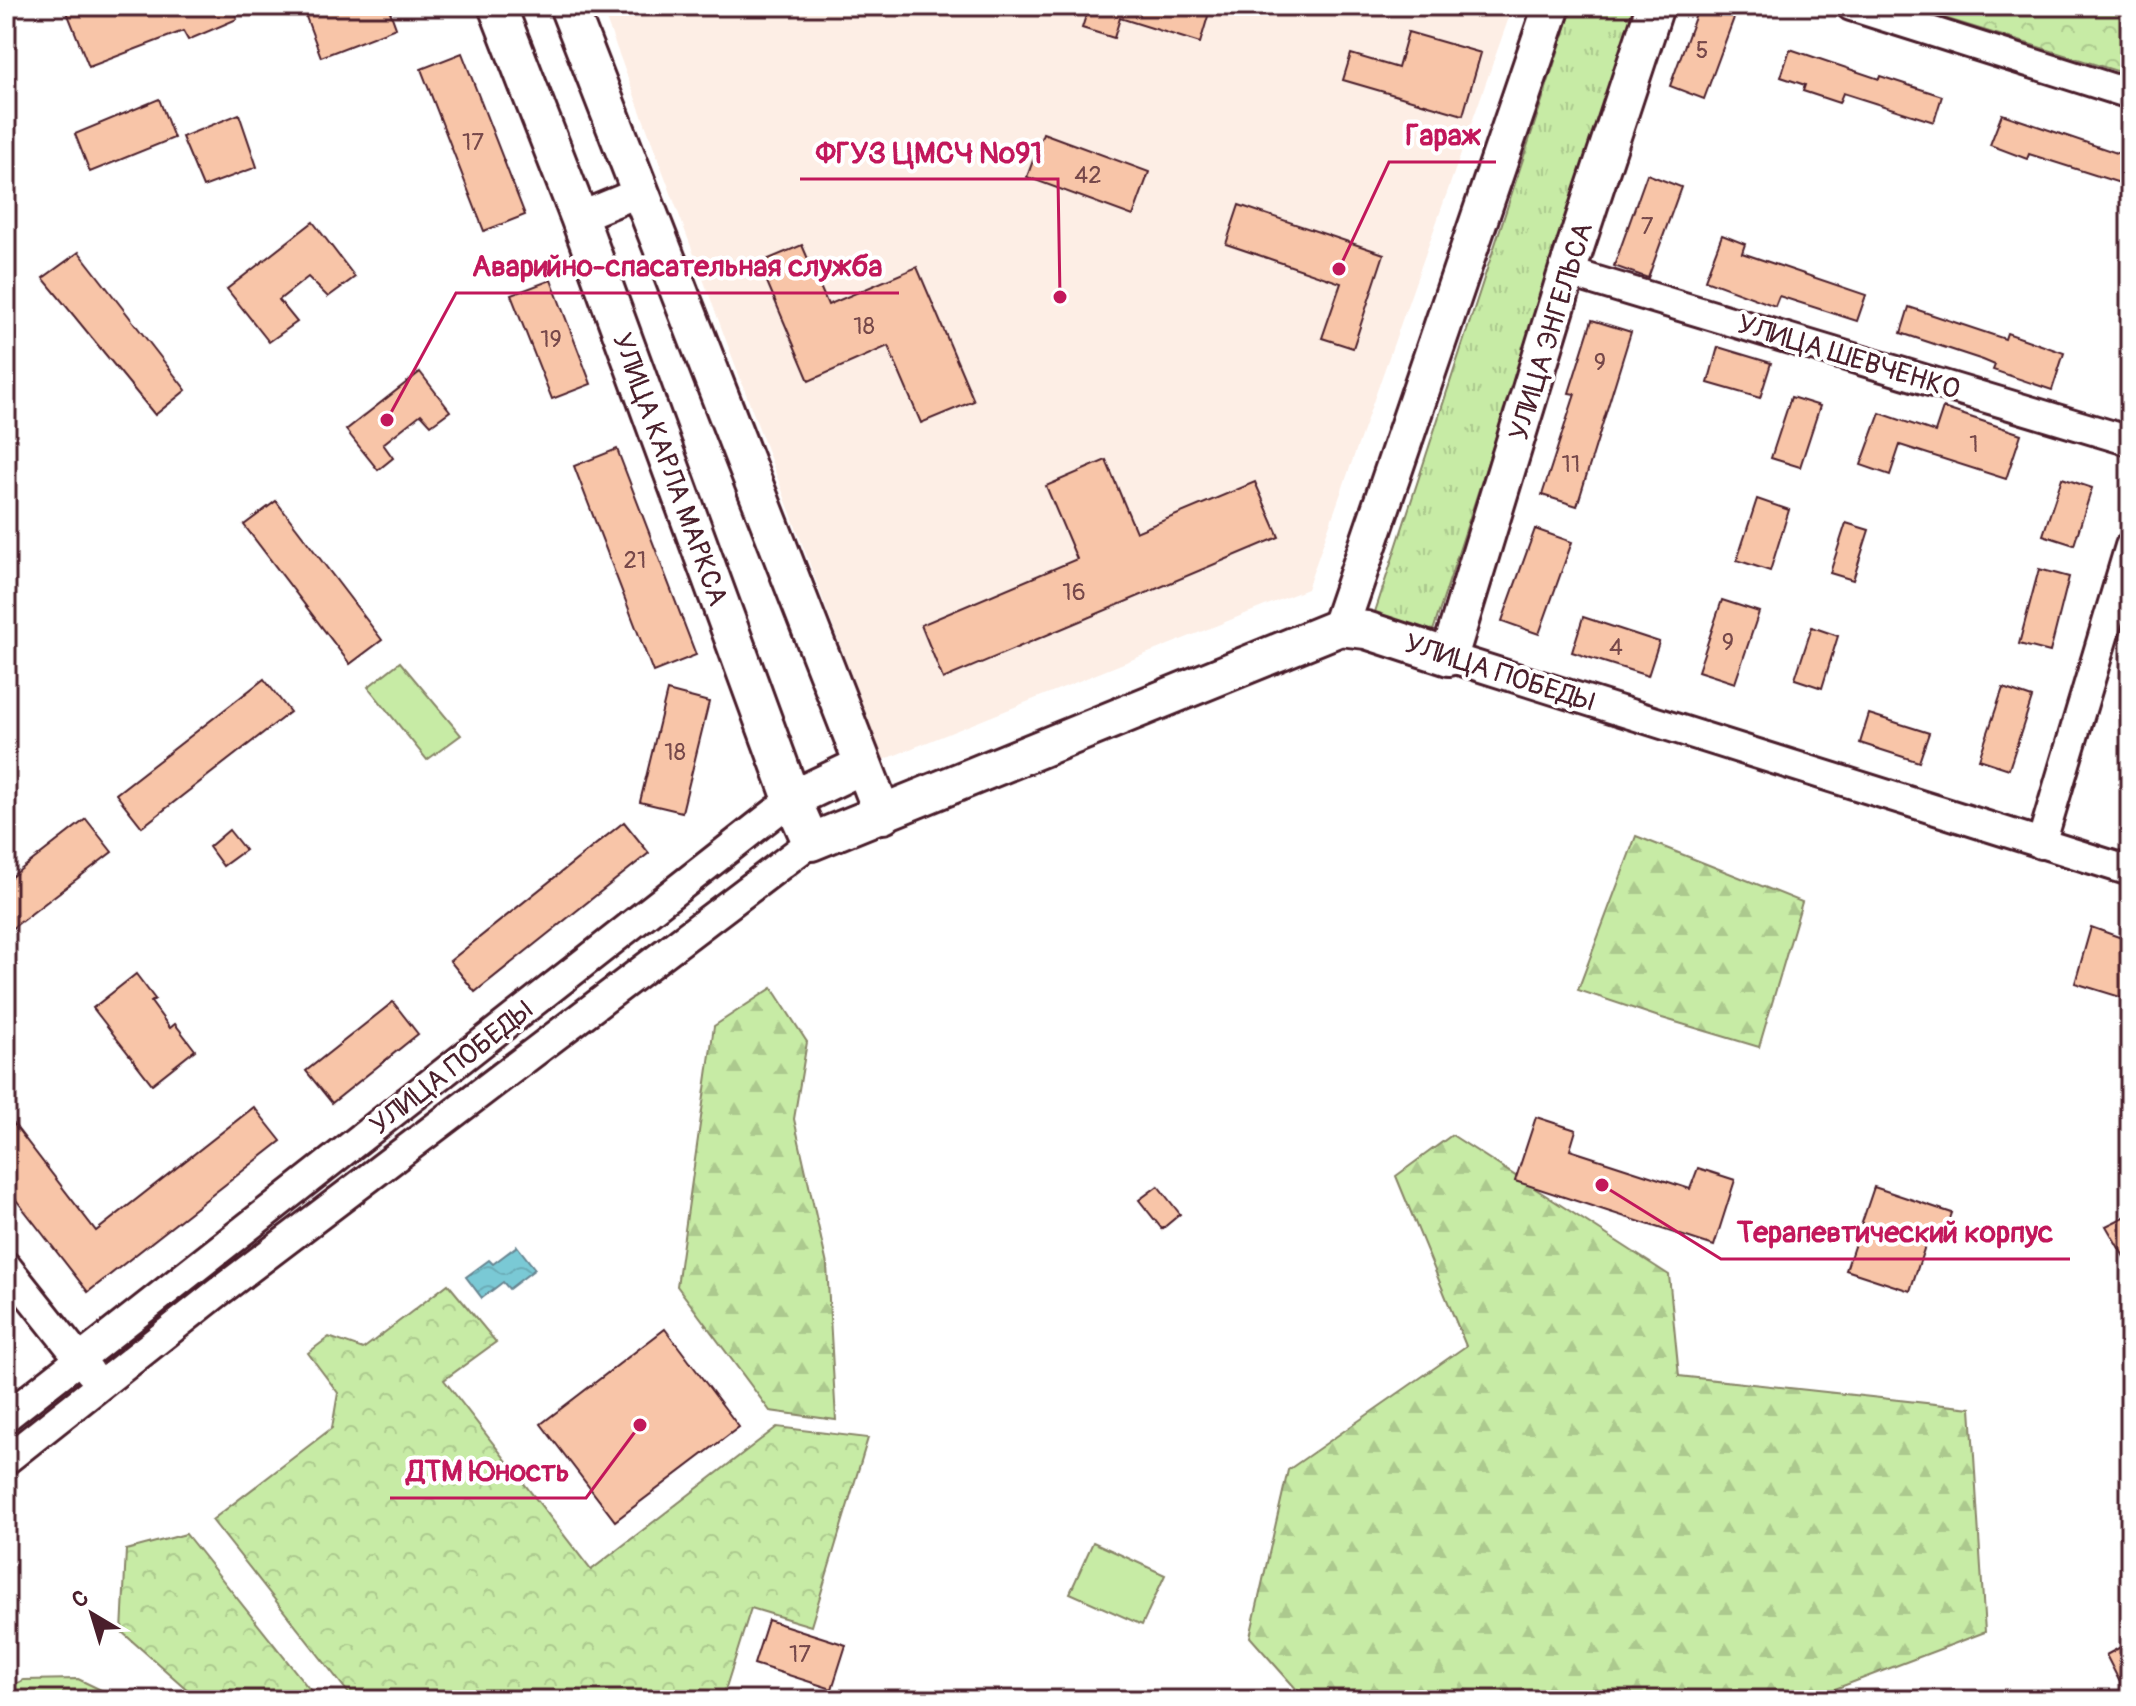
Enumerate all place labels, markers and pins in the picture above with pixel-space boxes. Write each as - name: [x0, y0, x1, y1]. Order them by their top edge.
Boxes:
- callout: Гараж: [1389, 108, 1496, 162]
- callout: ФГУЗ ЦМСЧ №91: [800, 125, 1058, 179]
- callout: Аварийно-спасательная служба: [456, 239, 899, 293]
- callout: Терапевтический корпус: [1721, 1205, 2070, 1259]
- callout: ДТМ Юность: [390, 1444, 586, 1498]

